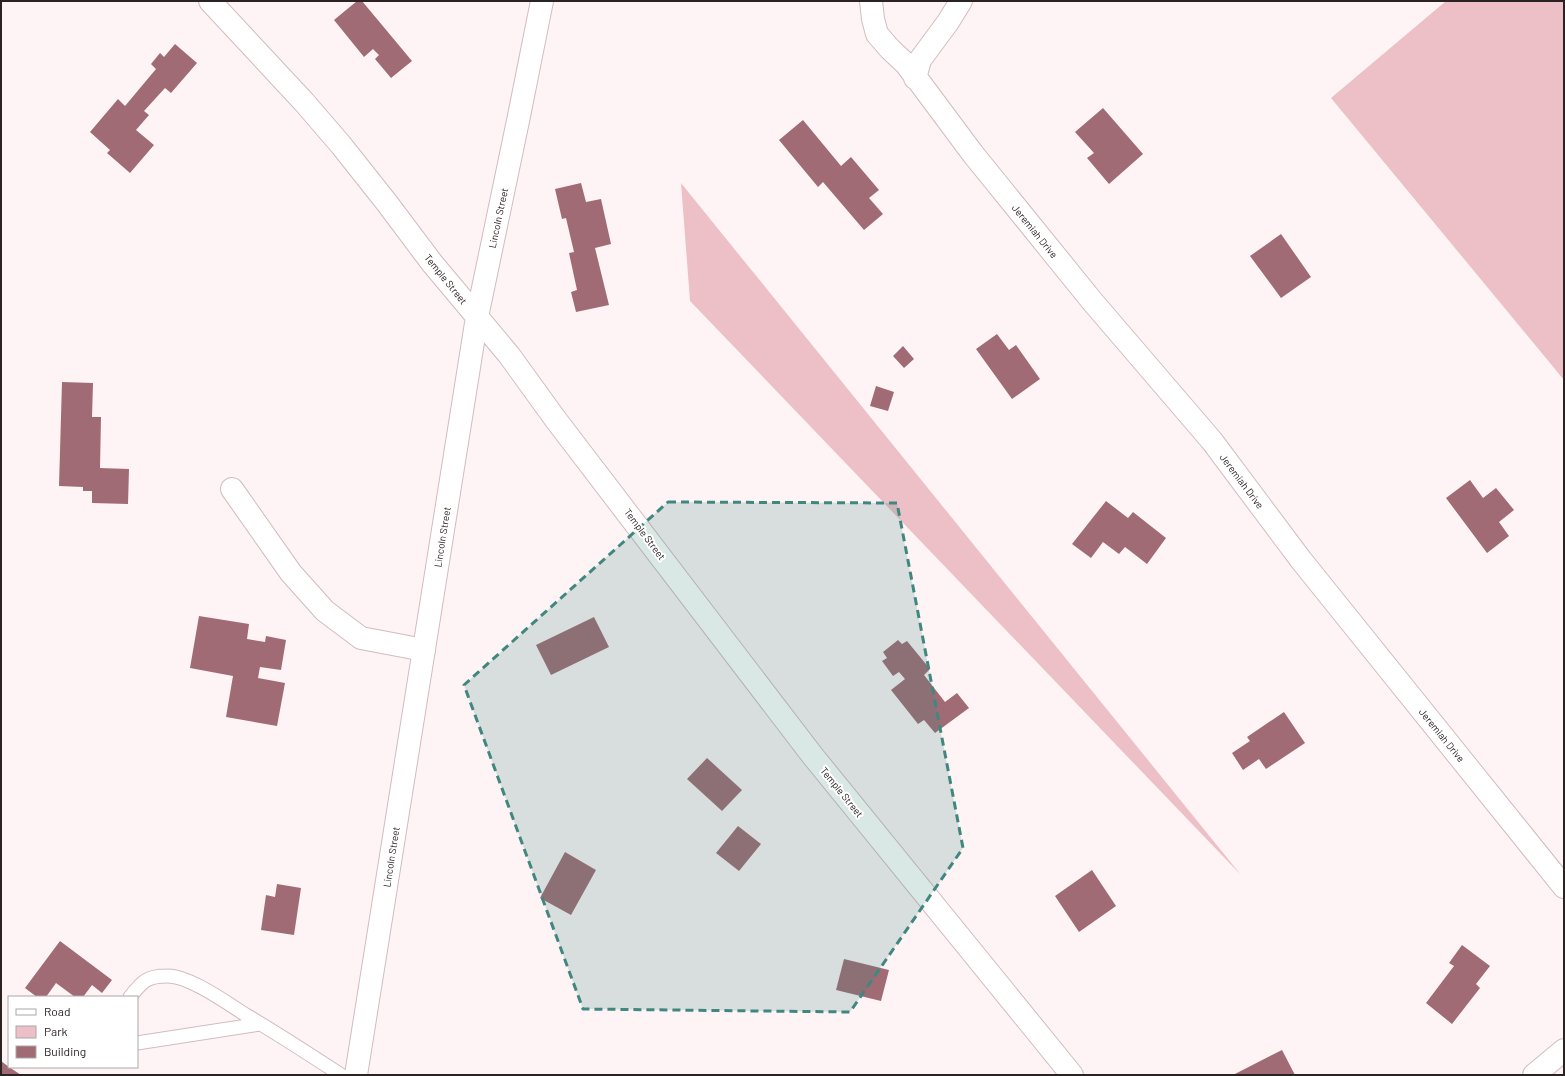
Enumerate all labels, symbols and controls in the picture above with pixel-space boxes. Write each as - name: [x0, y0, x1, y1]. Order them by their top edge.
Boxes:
- street label: Lincoln Street: [486, 186, 510, 249]
- street label: Jeremiah Drive: [1010, 202, 1060, 260]
- street label: Temple Street: [422, 252, 470, 307]
- street label: Jeremiah Drive: [1217, 451, 1267, 511]
- street label: Lincoln Street: [431, 506, 453, 568]
- street label: Temple Street: [622, 506, 668, 562]
- street label: Jeremiah Drive: [1417, 706, 1467, 764]
- street label: Temple Street: [818, 765, 866, 820]
- street label: Lincoln Street: [380, 826, 402, 888]
- legend: [8, 996, 138, 1068]
- text: Road: [44, 1004, 71, 1018]
- text: Park: [44, 1024, 68, 1038]
- text: Building: [44, 1044, 86, 1058]

